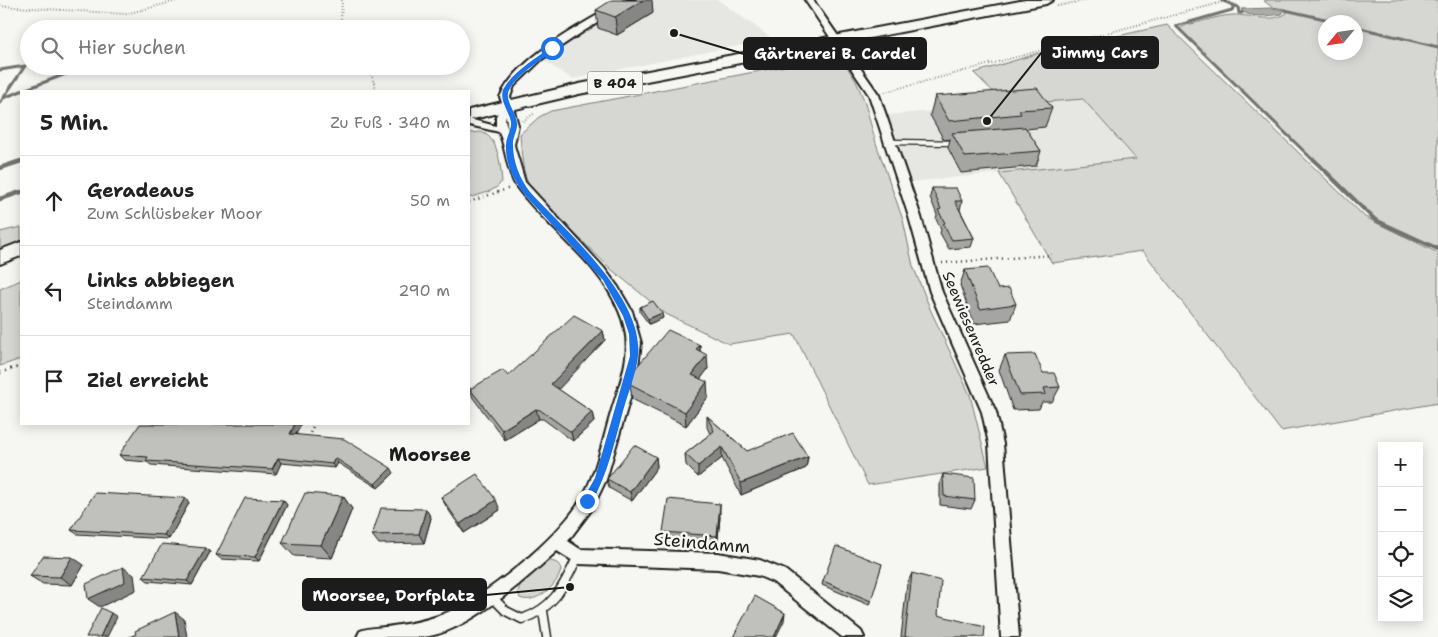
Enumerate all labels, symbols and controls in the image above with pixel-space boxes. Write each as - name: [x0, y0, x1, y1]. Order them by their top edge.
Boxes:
- north arrow: [1318, 15, 1363, 60]
- search box: [20, 20, 470, 75]
- icon: search: [38, 34, 66, 62]
- text: Hier suchen: [78, 35, 186, 60]
- route start: [541, 37, 564, 60]
- callout: Jimmy Cars: [1042, 37, 1158, 68]
- callout: Gärtnerei B. Cardel: [744, 38, 926, 69]
- text: Jimmy Cars: [1052, 42, 1148, 63]
- text: Gärtnerei B. Cardel: [754, 43, 916, 64]
- road number: B 404: [588, 72, 642, 95]
- text: 5 Min.: [40, 109, 109, 137]
- text: Zu Fuß · 340 m: [330, 112, 450, 133]
- text: Geradeaus: [87, 178, 194, 203]
- icon: ahead: [40, 187, 68, 215]
- text: 50 m: [410, 190, 450, 211]
- text: Zum Schlüsbeker Moor: [87, 203, 263, 224]
- text: Links abbiegen: [87, 268, 234, 293]
- street label: Seewiesenredder: [938, 268, 1004, 390]
- icon: left: [40, 277, 68, 305]
- text: 290 m: [398, 280, 450, 301]
- text: Steindamm: [87, 293, 173, 314]
- icon: arrive: [40, 367, 68, 395]
- text: Ziel erreicht: [87, 368, 208, 393]
- map controls: [1378, 442, 1423, 622]
- button: +: [1378, 442, 1423, 487]
- district label: Moorsee: [389, 443, 471, 467]
- button: −: [1378, 487, 1423, 532]
- route end: [576, 490, 599, 513]
- street label: Steindamm: [653, 527, 751, 559]
- button: locate: [1378, 532, 1423, 577]
- button: layers: [1378, 577, 1423, 622]
- callout: Moorsee, Dorfplatz: [303, 579, 486, 610]
- text: Moorsee, Dorfplatz: [313, 585, 476, 606]

